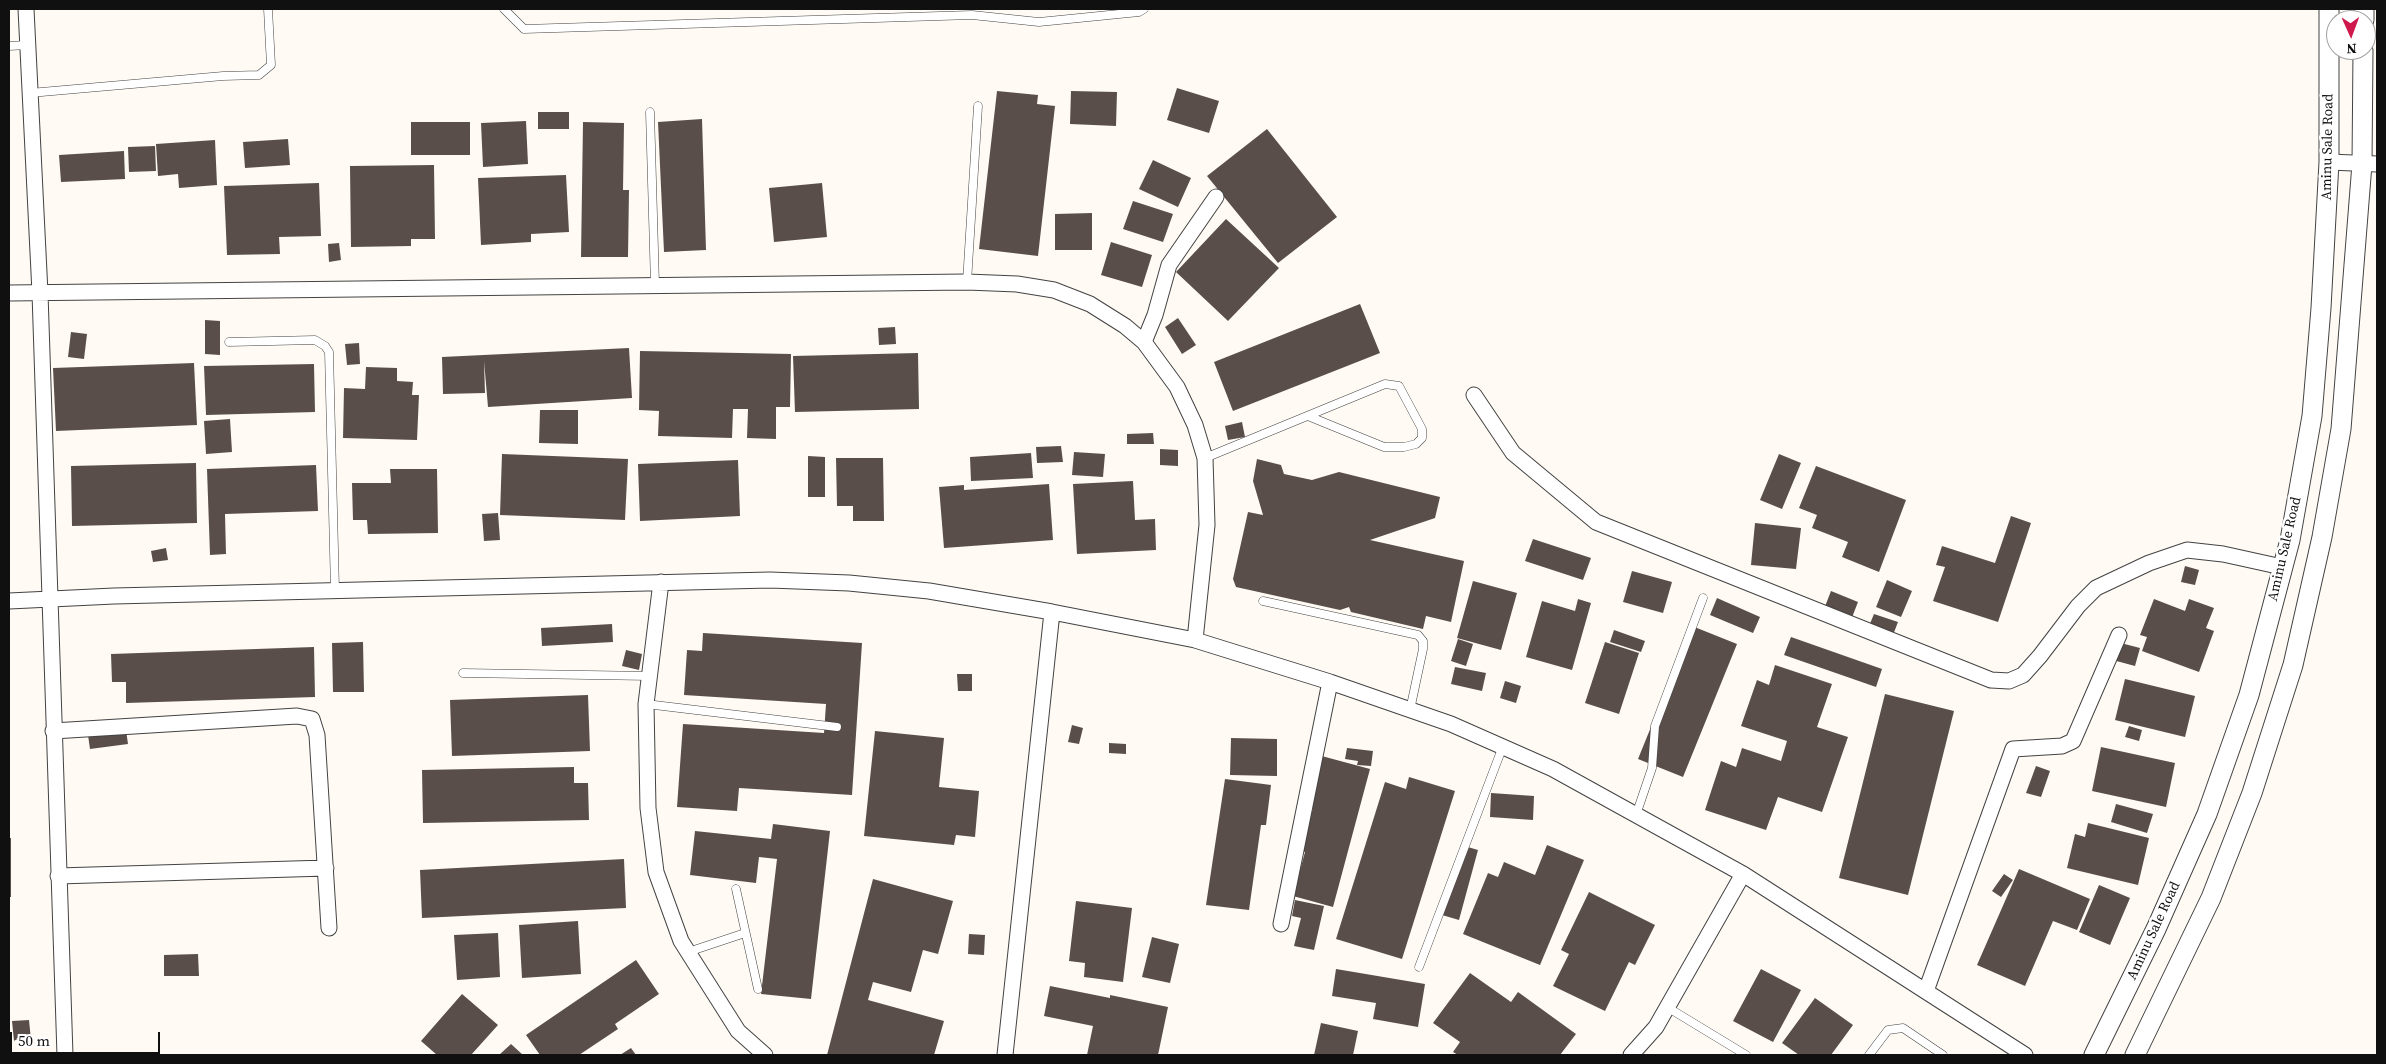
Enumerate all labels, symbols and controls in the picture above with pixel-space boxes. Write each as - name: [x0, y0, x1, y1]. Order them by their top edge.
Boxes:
- north arrow: [2326, 10, 2376, 60]
- text: N: [2346, 39, 2357, 59]
- street label: Aminu Sale Road: [2319, 94, 2337, 200]
- street label: Aminu Sale Road: [2265, 495, 2305, 603]
- street label: Aminu Sale Road: [2124, 879, 2184, 983]
- scale bar: [12, 1022, 162, 1054]
- text: 50 m: [18, 1030, 50, 1051]

